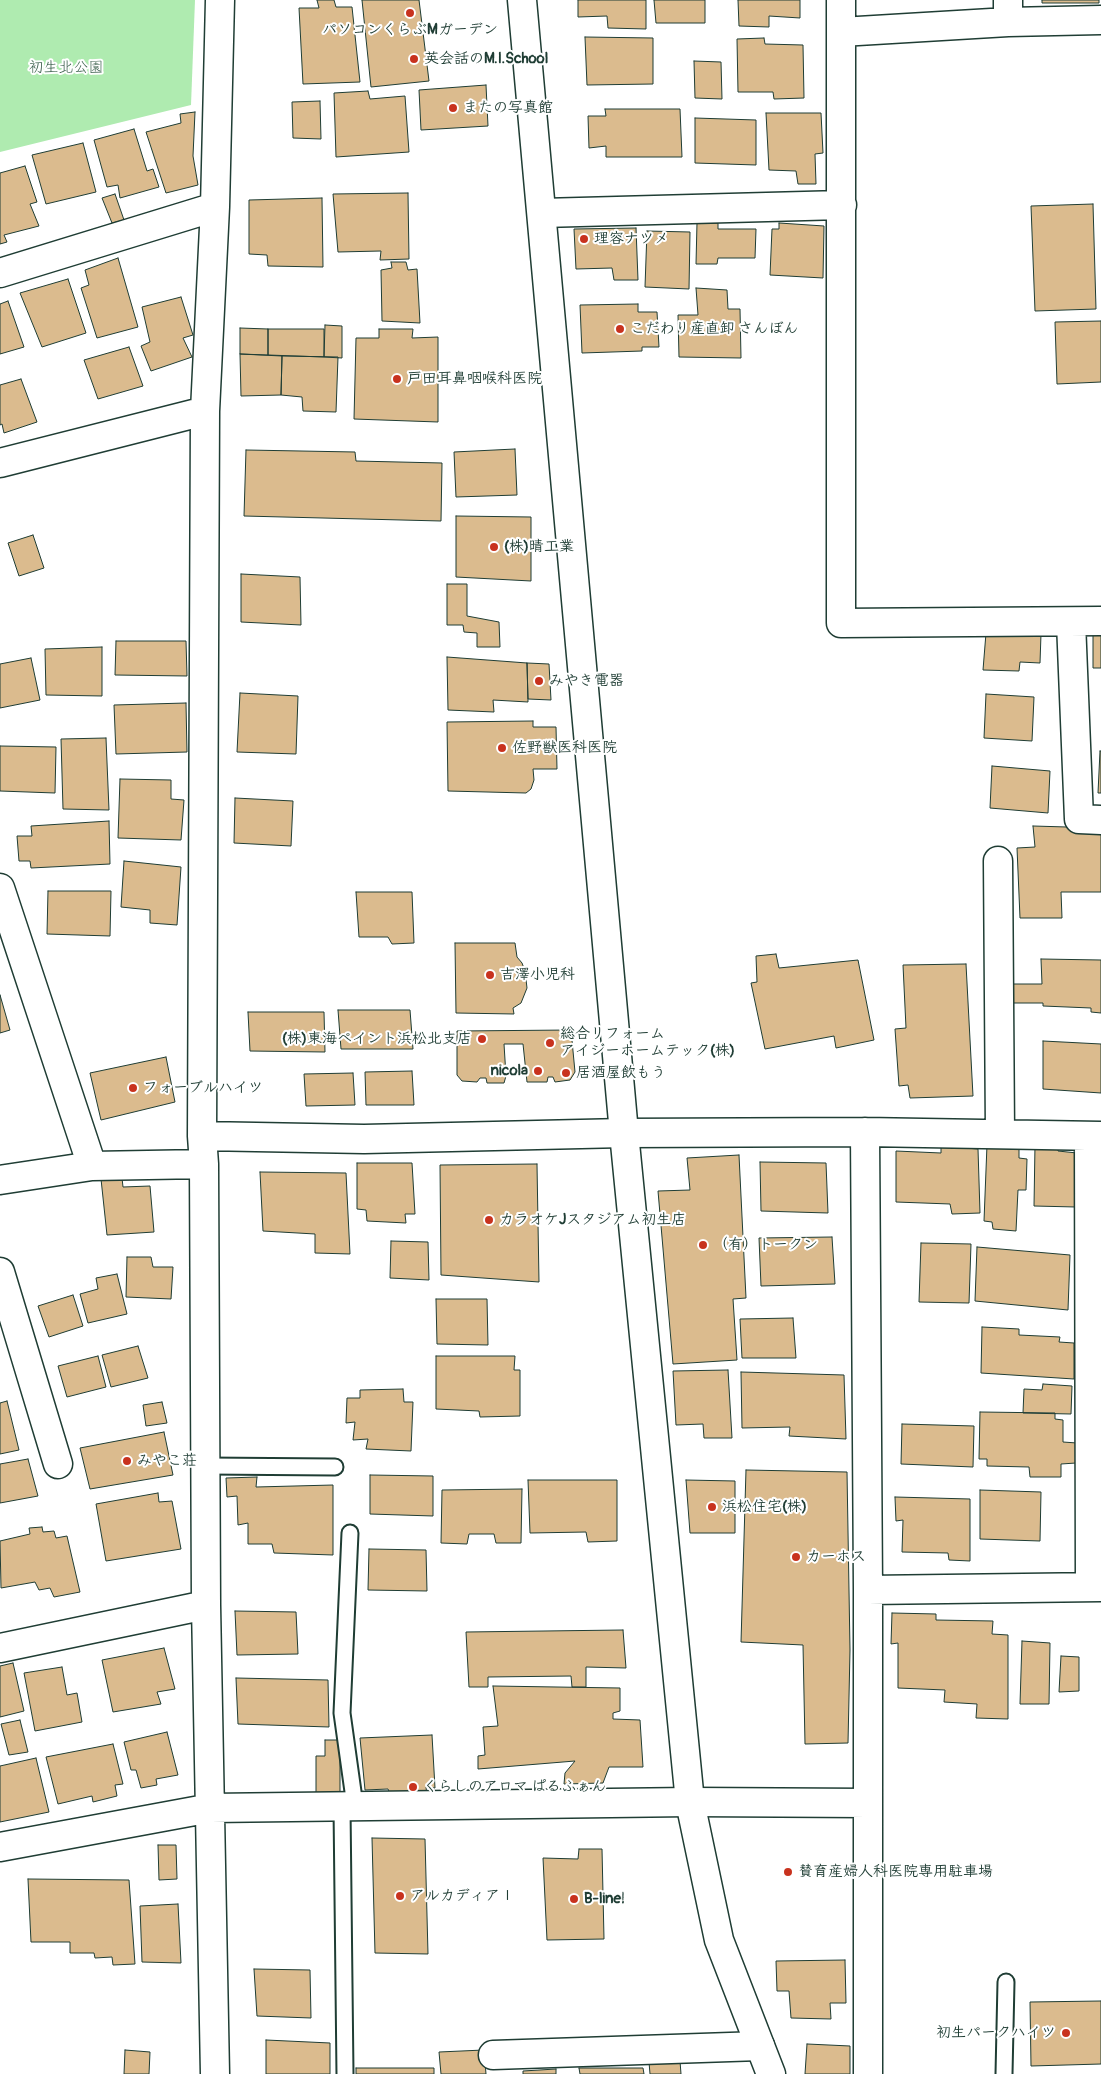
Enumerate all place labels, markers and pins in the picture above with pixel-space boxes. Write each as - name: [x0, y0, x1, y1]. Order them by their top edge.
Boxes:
- marker: パソコンくらぶMガーデン: [404, 7, 416, 19]
- place label: パソコンくらぶMガーデン: [322, 21, 498, 39]
- place label: 英会話のM.I.School: [424, 50, 548, 68]
- marker: 英会話のM.I.School: [408, 53, 420, 65]
- place label: またの写真館: [463, 99, 553, 117]
- marker: またの写真館: [447, 102, 459, 114]
- place label: 理容ナツメ: [594, 230, 669, 248]
- marker: 理容ナツメ: [578, 233, 590, 245]
- place label: こだわり産直卸 さんぼん: [630, 320, 798, 338]
- marker: こだわり産直卸 さんぼん: [614, 323, 626, 335]
- place label: 戸田耳鼻咽喉科医院: [407, 370, 542, 388]
- marker: 戸田耳鼻咽喉科医院: [391, 373, 403, 385]
- place label: (株)晴工業: [504, 538, 574, 556]
- marker: (株)晴工業: [488, 541, 500, 553]
- place label: みやき電器: [549, 672, 624, 690]
- marker: みやき電器: [533, 675, 545, 687]
- place label: 佐野獣医科医院: [512, 739, 617, 757]
- marker: 佐野獣医科医院: [496, 742, 508, 754]
- place label: 吉澤小児科: [500, 966, 575, 984]
- marker: 吉澤小児科: [484, 969, 496, 981]
- place label: 総合リフォーム アイジーホームテック(株): [560, 1025, 735, 1060]
- place label: (株)東海ペイント浜松北支店: [282, 1030, 472, 1048]
- marker: (株)東海ペイント浜松北支店: [476, 1033, 488, 1045]
- marker: 総合リフォーム アイジーホームテック(株): [544, 1037, 556, 1049]
- place label: nicola: [491, 1062, 528, 1080]
- place label: 居酒屋飲もう: [576, 1064, 666, 1082]
- marker: nicola: [532, 1065, 544, 1077]
- marker: 居酒屋飲もう: [560, 1067, 572, 1079]
- place label: フォーブルハイツ: [143, 1079, 263, 1097]
- marker: フォーブルハイツ: [127, 1082, 139, 1094]
- place label: カラオケJスタジアム初生店: [499, 1211, 686, 1229]
- marker: カラオケJスタジアム初生店: [483, 1214, 495, 1226]
- place label: （有）トークン: [713, 1236, 818, 1254]
- marker: （有）トークン: [697, 1239, 709, 1251]
- place label: みやこ荘: [137, 1452, 197, 1470]
- marker: みやこ荘: [121, 1455, 133, 1467]
- place label: 浜松住宅(株): [722, 1498, 807, 1516]
- marker: 浜松住宅(株): [706, 1501, 718, 1513]
- place label: カーホス: [806, 1548, 866, 1566]
- marker: カーホス: [790, 1551, 802, 1563]
- place label: くらしのアロマ ぱるふぁん: [423, 1778, 606, 1796]
- marker: くらしのアロマ ぱるふぁん: [407, 1781, 419, 1793]
- place label: 賛育産婦人科医院専用駐車場: [798, 1863, 993, 1881]
- marker: 賛育産婦人科医院専用駐車場: [782, 1866, 794, 1878]
- place label: アルカディアⅠ: [410, 1887, 515, 1905]
- marker: アルカディアⅠ: [394, 1890, 406, 1902]
- place label: B-line!: [584, 1890, 625, 1908]
- marker: B-line!: [568, 1893, 580, 1905]
- place label: 初生パークハイツ: [936, 2024, 1056, 2042]
- marker: 初生パークハイツ: [1060, 2027, 1072, 2039]

